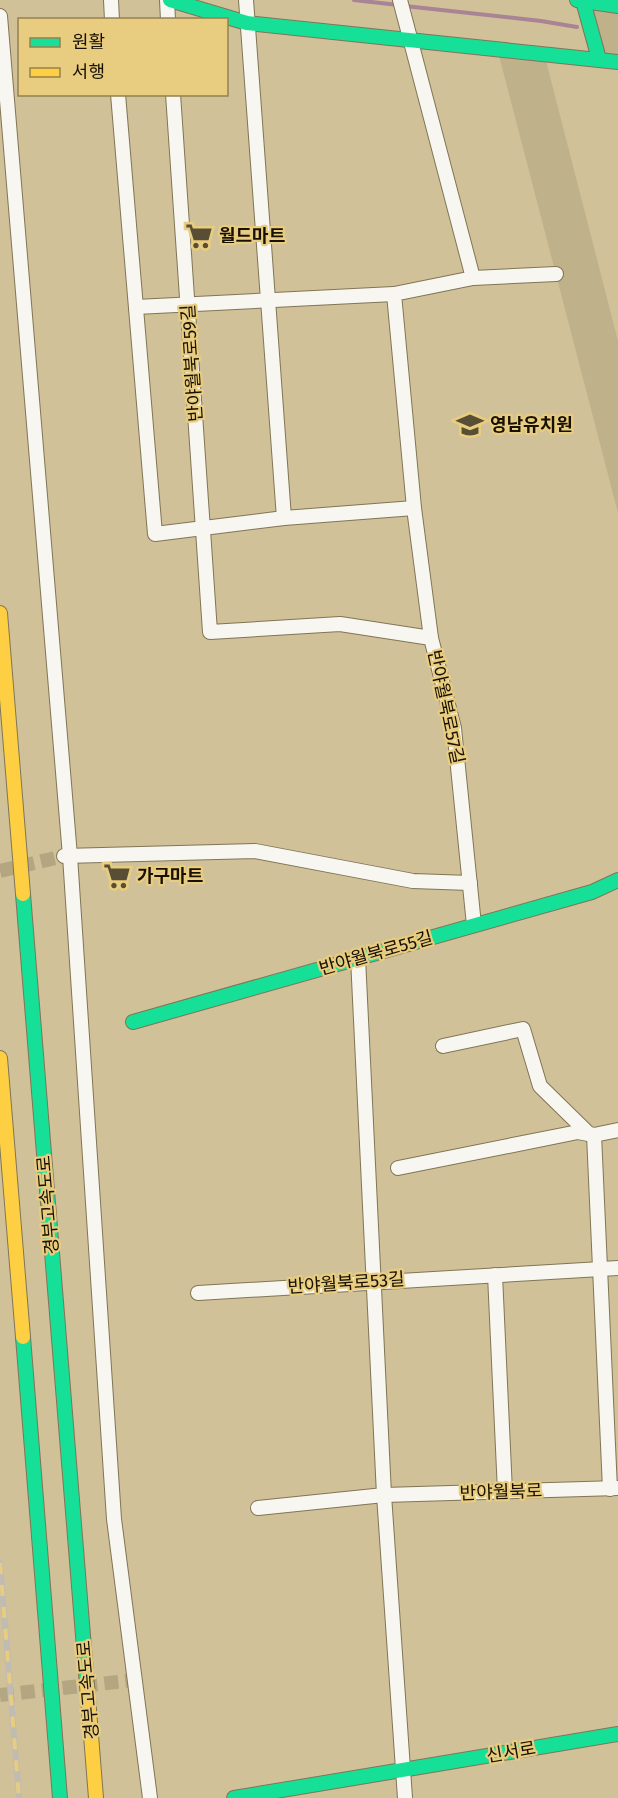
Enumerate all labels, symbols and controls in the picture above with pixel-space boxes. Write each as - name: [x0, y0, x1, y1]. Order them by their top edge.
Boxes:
- legend: [18, 18, 228, 96]
- text: 원활: [72, 31, 105, 53]
- text: 서행: [72, 61, 105, 83]
- supermarket icon: 월드마트: [184, 221, 214, 251]
- place label: 월드마트: [219, 225, 285, 247]
- street label: 반야월북로59길: [177, 304, 207, 422]
- school or university icon: 영남유치원: [455, 410, 485, 440]
- place label: 영남유치원: [490, 414, 573, 436]
- street label: 반야월북로57길: [423, 648, 469, 766]
- supermarket icon: 가구마트: [102, 861, 132, 891]
- place label: 가구마트: [137, 865, 203, 887]
- street label: 반야월북로55길: [317, 926, 435, 980]
- street label: 경부고속도로: [33, 1155, 63, 1255]
- street label: 반야월북로53길: [287, 1268, 405, 1298]
- street label: 반야월북로: [459, 1480, 543, 1504]
- street label: 경부고속도로: [73, 1640, 103, 1740]
- street label: 신서로: [485, 1737, 537, 1767]

